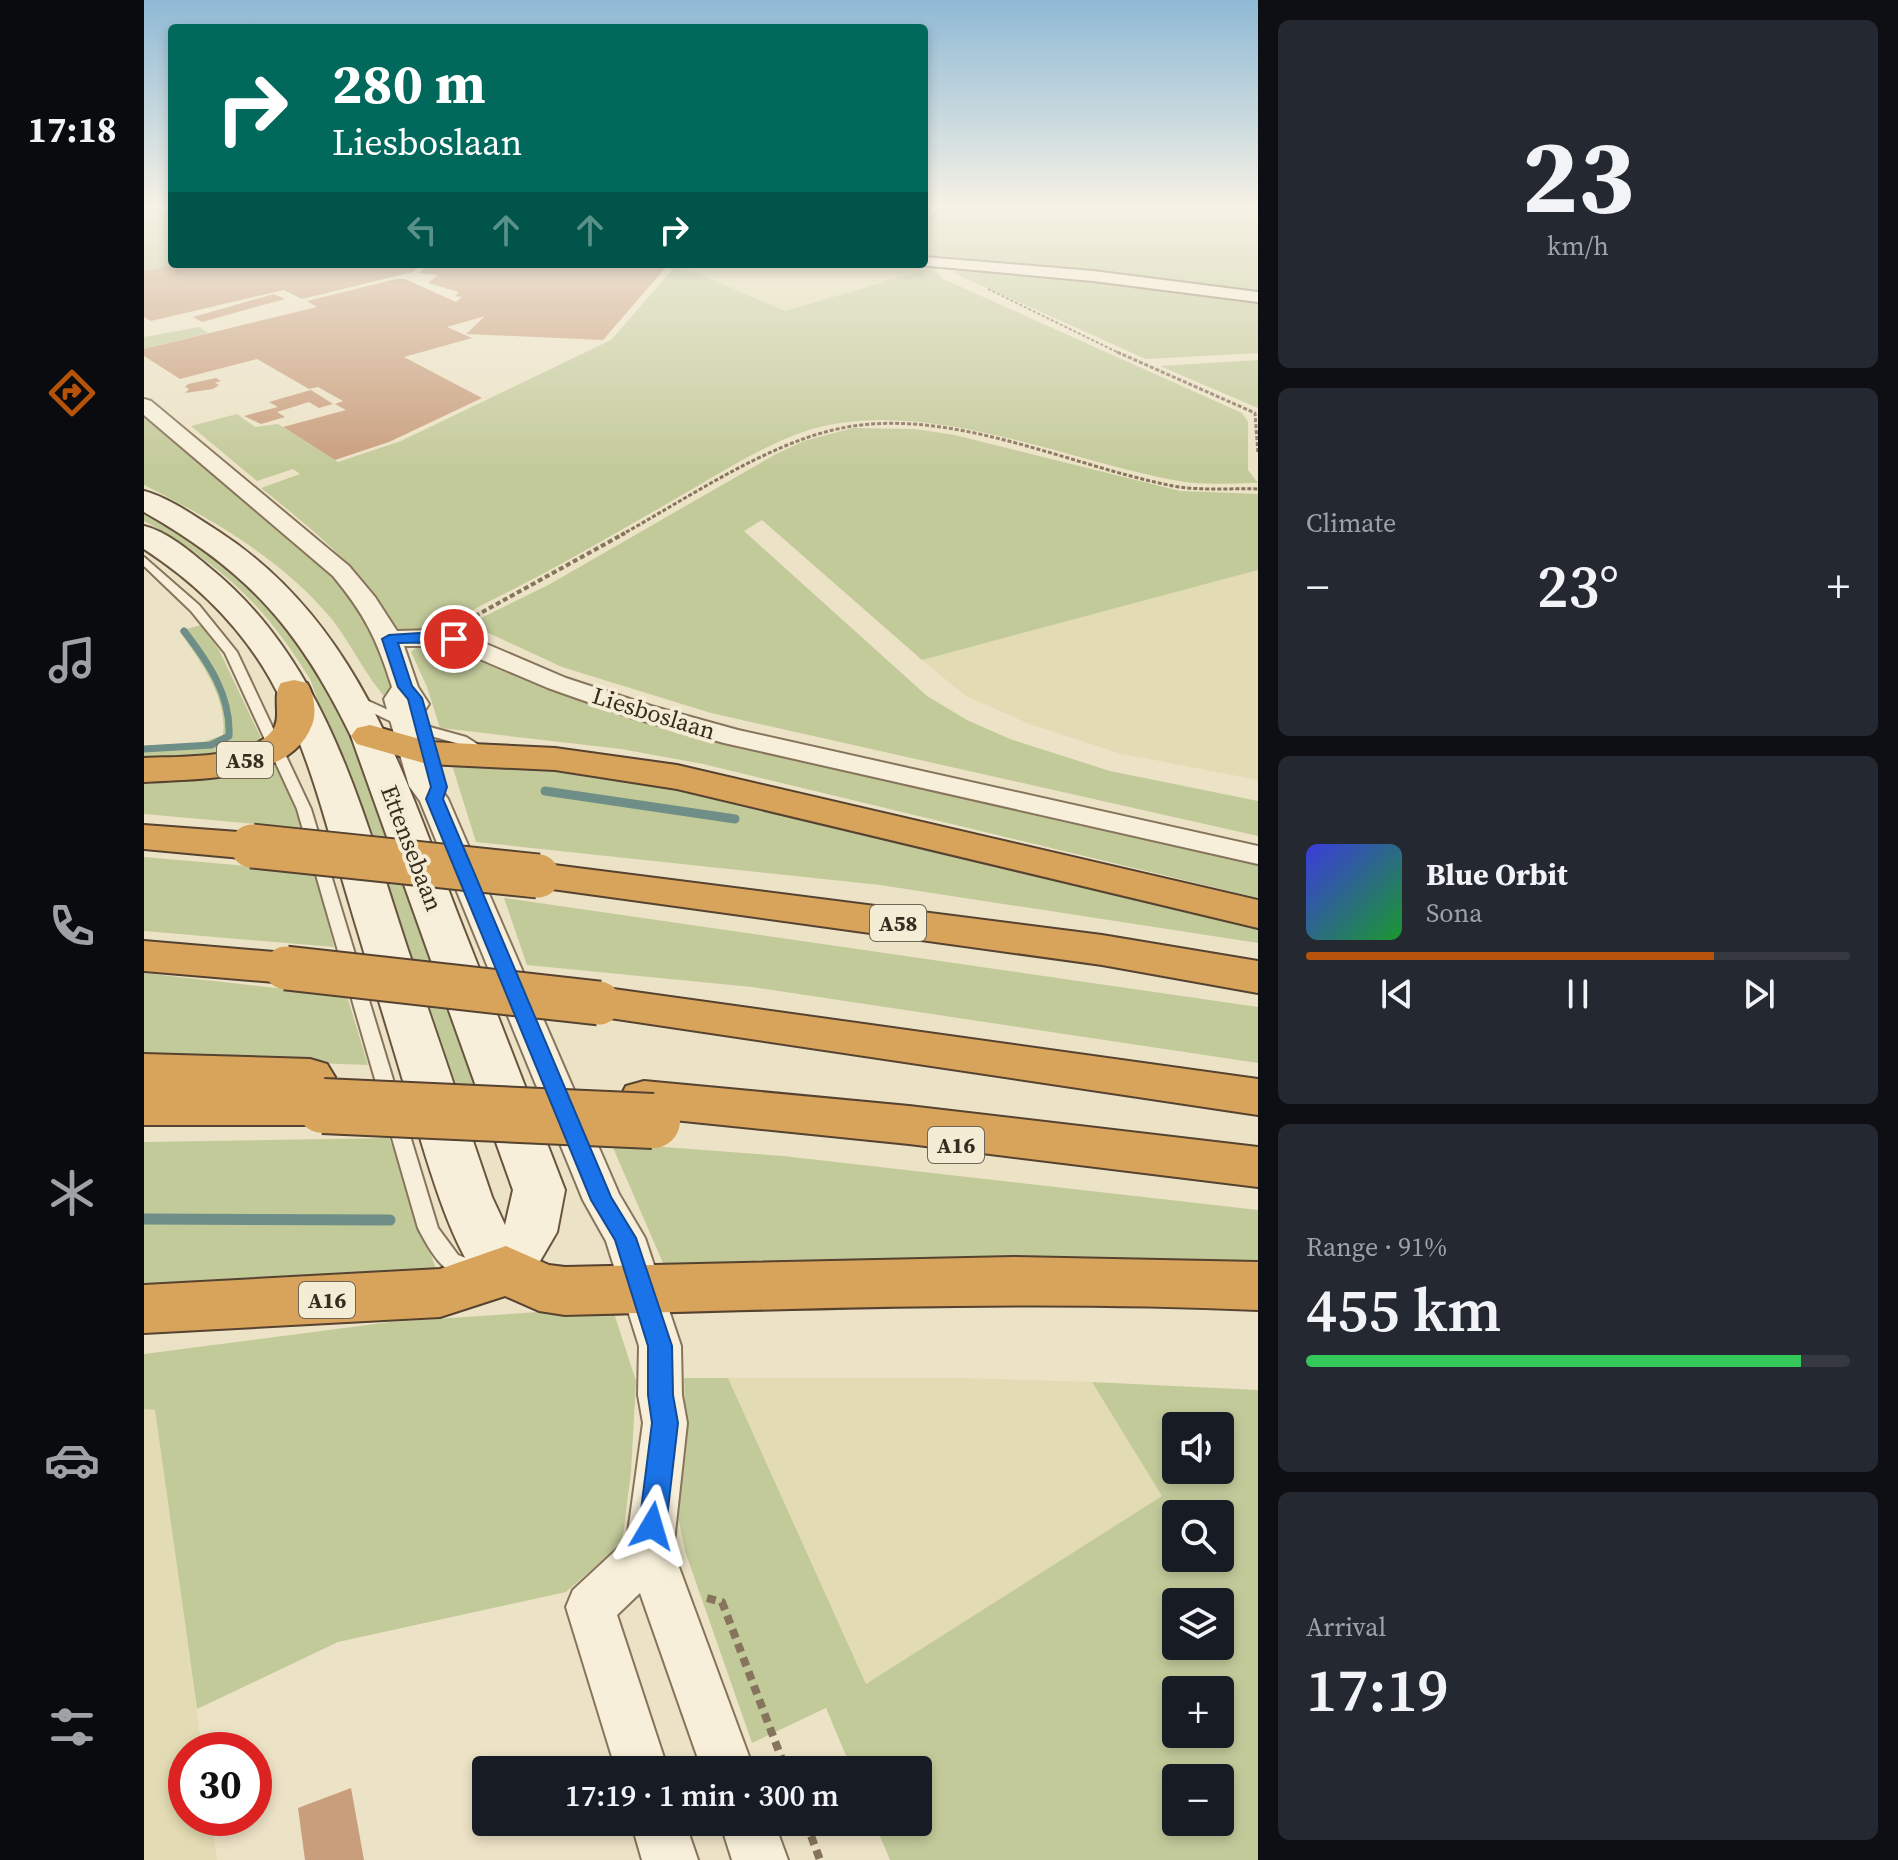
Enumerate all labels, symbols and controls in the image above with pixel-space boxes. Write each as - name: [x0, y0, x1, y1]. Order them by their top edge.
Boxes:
- text: 280 m: [332, 45, 486, 122]
- icon: right: [200, 56, 304, 160]
- text: 23: [1522, 104, 1634, 247]
- text: 17:18: [28, 105, 116, 154]
- text: Liesboslaan: [332, 118, 522, 167]
- icon: left: [400, 208, 444, 252]
- icon: ahead: [484, 208, 528, 252]
- icon: ahead: [568, 208, 612, 252]
- icon: right: [652, 208, 696, 252]
- text: km/h: [1547, 228, 1609, 264]
- icon: directions: [44, 365, 100, 421]
- text: Climate: [1306, 505, 1396, 541]
- text: 23°: [1537, 545, 1619, 627]
- text: −: [1306, 556, 1329, 617]
- text: +: [1827, 556, 1850, 617]
- pin: [420, 605, 488, 673]
- icon: arrive: [432, 617, 476, 661]
- icon: music: [44, 632, 100, 688]
- street label: Liesboslaan: [589, 679, 719, 747]
- road number: A58: [217, 742, 273, 778]
- street label: Ettensebaan: [373, 780, 451, 916]
- text: Blue Orbit: [1426, 854, 1568, 895]
- text: Sona: [1426, 895, 1483, 931]
- icon: phone: [44, 898, 100, 954]
- road number: A58: [870, 905, 926, 941]
- icon: previous: [1375, 972, 1419, 1016]
- icon: pause: [1556, 972, 1600, 1016]
- icon: next: [1737, 972, 1781, 1016]
- road number: A16: [928, 1127, 984, 1163]
- icon: climate: [44, 1165, 100, 1221]
- text: Range · 91%: [1306, 1229, 1447, 1265]
- text: 455 km: [1306, 1269, 1502, 1351]
- road number: A16: [299, 1282, 355, 1318]
- map controls: [1162, 1412, 1234, 1836]
- button: sound: [1162, 1412, 1234, 1484]
- icon: car: [44, 1432, 100, 1488]
- position arrow: [610, 1484, 694, 1568]
- button: search: [1162, 1500, 1234, 1572]
- button: layers: [1162, 1588, 1234, 1660]
- text: Arrival: [1306, 1609, 1386, 1645]
- text: 17:19: [1306, 1649, 1449, 1731]
- button: +: [1162, 1676, 1234, 1748]
- icon: filters: [44, 1699, 100, 1755]
- speed limit sign: 30: [168, 1732, 272, 1836]
- button: −: [1162, 1764, 1234, 1836]
- text: 17:19 · 1 min · 300 m: [565, 1775, 839, 1816]

